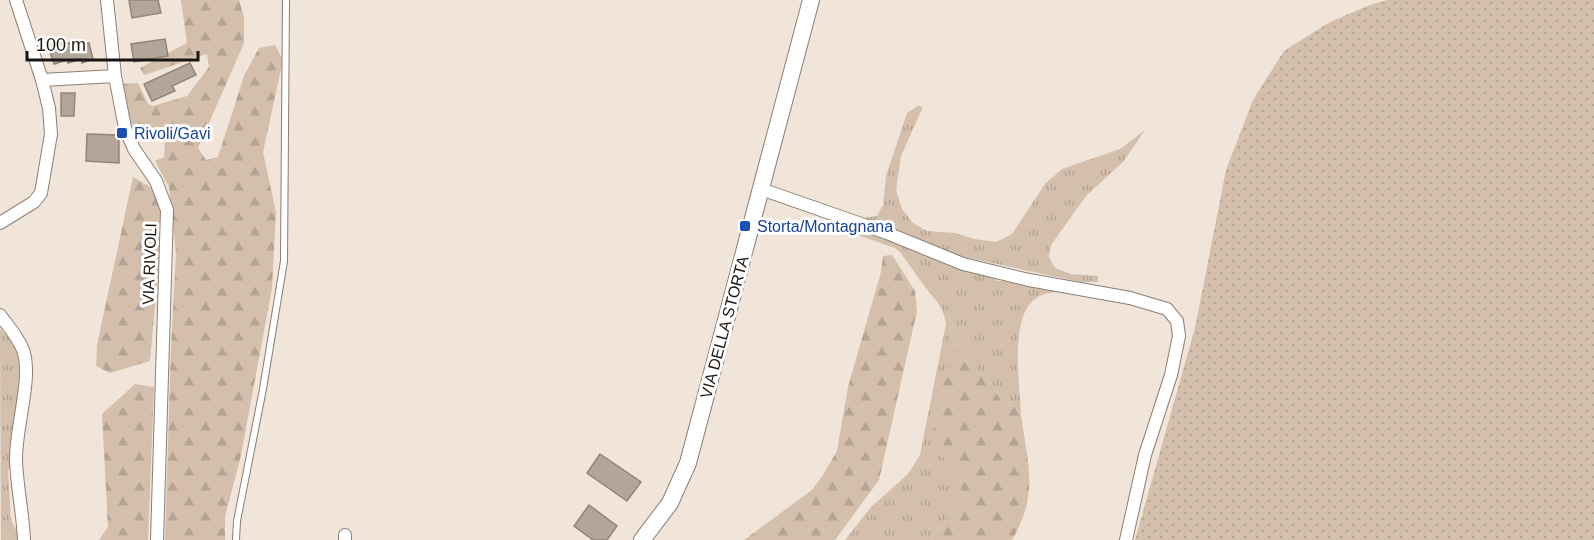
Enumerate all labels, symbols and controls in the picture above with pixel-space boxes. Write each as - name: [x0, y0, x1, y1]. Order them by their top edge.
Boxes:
- scale bar: [27, 24, 198, 62]
- text: 100 m: [36, 35, 86, 55]
- place label: Rivoli/Gavi: [134, 125, 210, 142]
- marker: Rivoli/Gavi: [115, 126, 129, 140]
- place label: Storta/Montagnana: [757, 218, 893, 235]
- marker: Storta/Montagnana: [738, 219, 752, 233]
- street label: VIA RIVOLI: [140, 223, 159, 305]
- street label: VIA DELLA STORTA: [697, 254, 752, 400]

